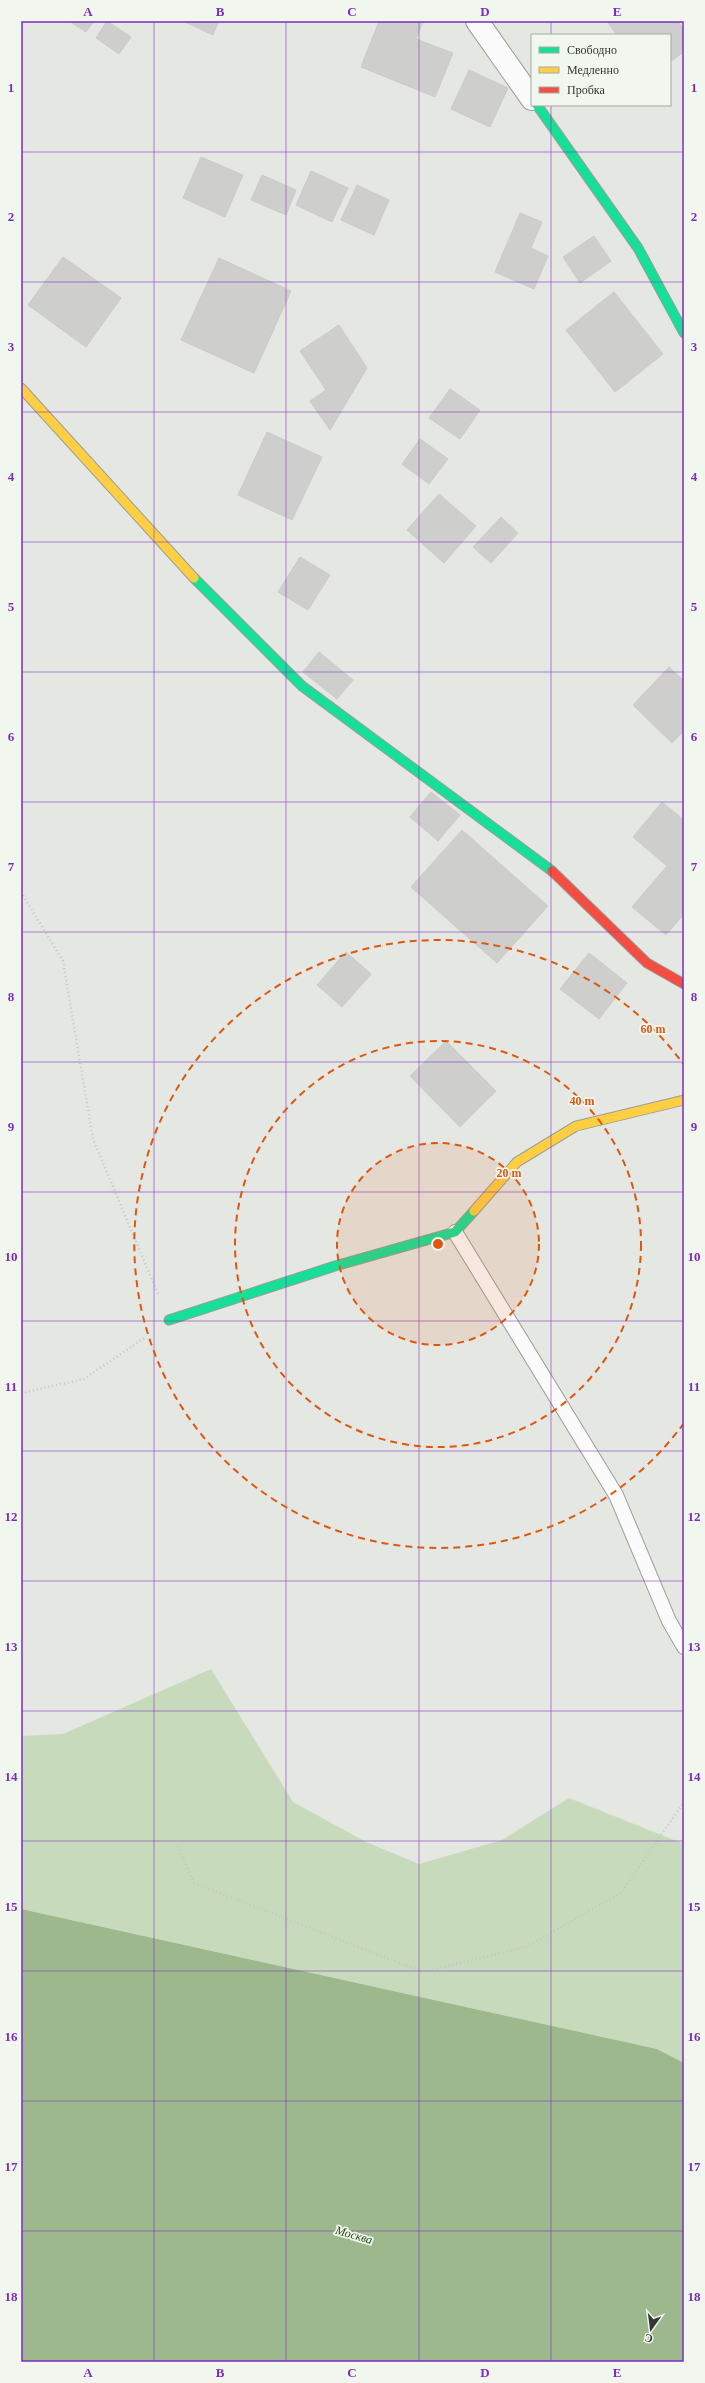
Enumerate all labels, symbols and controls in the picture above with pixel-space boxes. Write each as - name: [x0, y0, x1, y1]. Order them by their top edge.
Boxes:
- text: A: [83, 4, 93, 19]
- text: B: [216, 4, 225, 19]
- text: C: [347, 4, 357, 19]
- text: D: [480, 4, 490, 19]
- text: E: [613, 4, 621, 19]
- legend: [531, 34, 671, 106]
- text: Свободно: [567, 43, 617, 57]
- text: Медленно: [567, 63, 619, 77]
- text: 1: [8, 80, 14, 95]
- text: 1: [691, 80, 697, 95]
- text: Пробка: [567, 83, 605, 97]
- text: 2: [8, 209, 14, 224]
- text: 2: [691, 209, 697, 224]
- text: 3: [8, 339, 15, 354]
- text: 3: [691, 339, 698, 354]
- text: 4: [8, 469, 15, 484]
- text: 4: [691, 469, 698, 484]
- text: 5: [8, 599, 15, 614]
- text: 5: [691, 599, 698, 614]
- text: 6: [8, 729, 15, 744]
- text: 6: [691, 729, 698, 744]
- text: 7: [8, 859, 15, 874]
- text: 7: [691, 859, 698, 874]
- text: 8: [8, 989, 15, 1004]
- text: 8: [691, 989, 698, 1004]
- text: 60 m: [641, 1022, 666, 1036]
- text: 40 m: [570, 1094, 595, 1108]
- text: 9: [8, 1119, 15, 1134]
- text: 9: [691, 1119, 698, 1134]
- text: 20 m: [497, 1166, 522, 1180]
- centre of rings: [431, 1237, 445, 1251]
- text: 10: [5, 1249, 18, 1264]
- text: 10: [688, 1249, 701, 1264]
- text: 11: [5, 1379, 17, 1394]
- text: 11: [688, 1379, 700, 1394]
- text: 12: [5, 1509, 18, 1524]
- text: 12: [688, 1509, 701, 1524]
- text: 13: [5, 1639, 18, 1654]
- text: 13: [688, 1639, 701, 1654]
- text: 14: [5, 1769, 18, 1784]
- text: 14: [688, 1769, 701, 1784]
- text: 15: [5, 1899, 18, 1914]
- text: 15: [688, 1899, 701, 1914]
- text: 16: [5, 2029, 18, 2044]
- text: 16: [688, 2029, 701, 2044]
- text: 17: [5, 2159, 18, 2174]
- text: 17: [688, 2159, 701, 2174]
- water label: Москва: [333, 2223, 374, 2247]
- text: 18: [5, 2289, 18, 2304]
- text: 18: [688, 2289, 701, 2304]
- north arrow: [631, 2309, 671, 2349]
- text: С: [643, 2332, 654, 2345]
- text: A: [83, 2365, 93, 2380]
- text: B: [216, 2365, 225, 2380]
- text: C: [347, 2365, 357, 2380]
- text: D: [480, 2365, 490, 2380]
- text: E: [613, 2365, 621, 2380]

